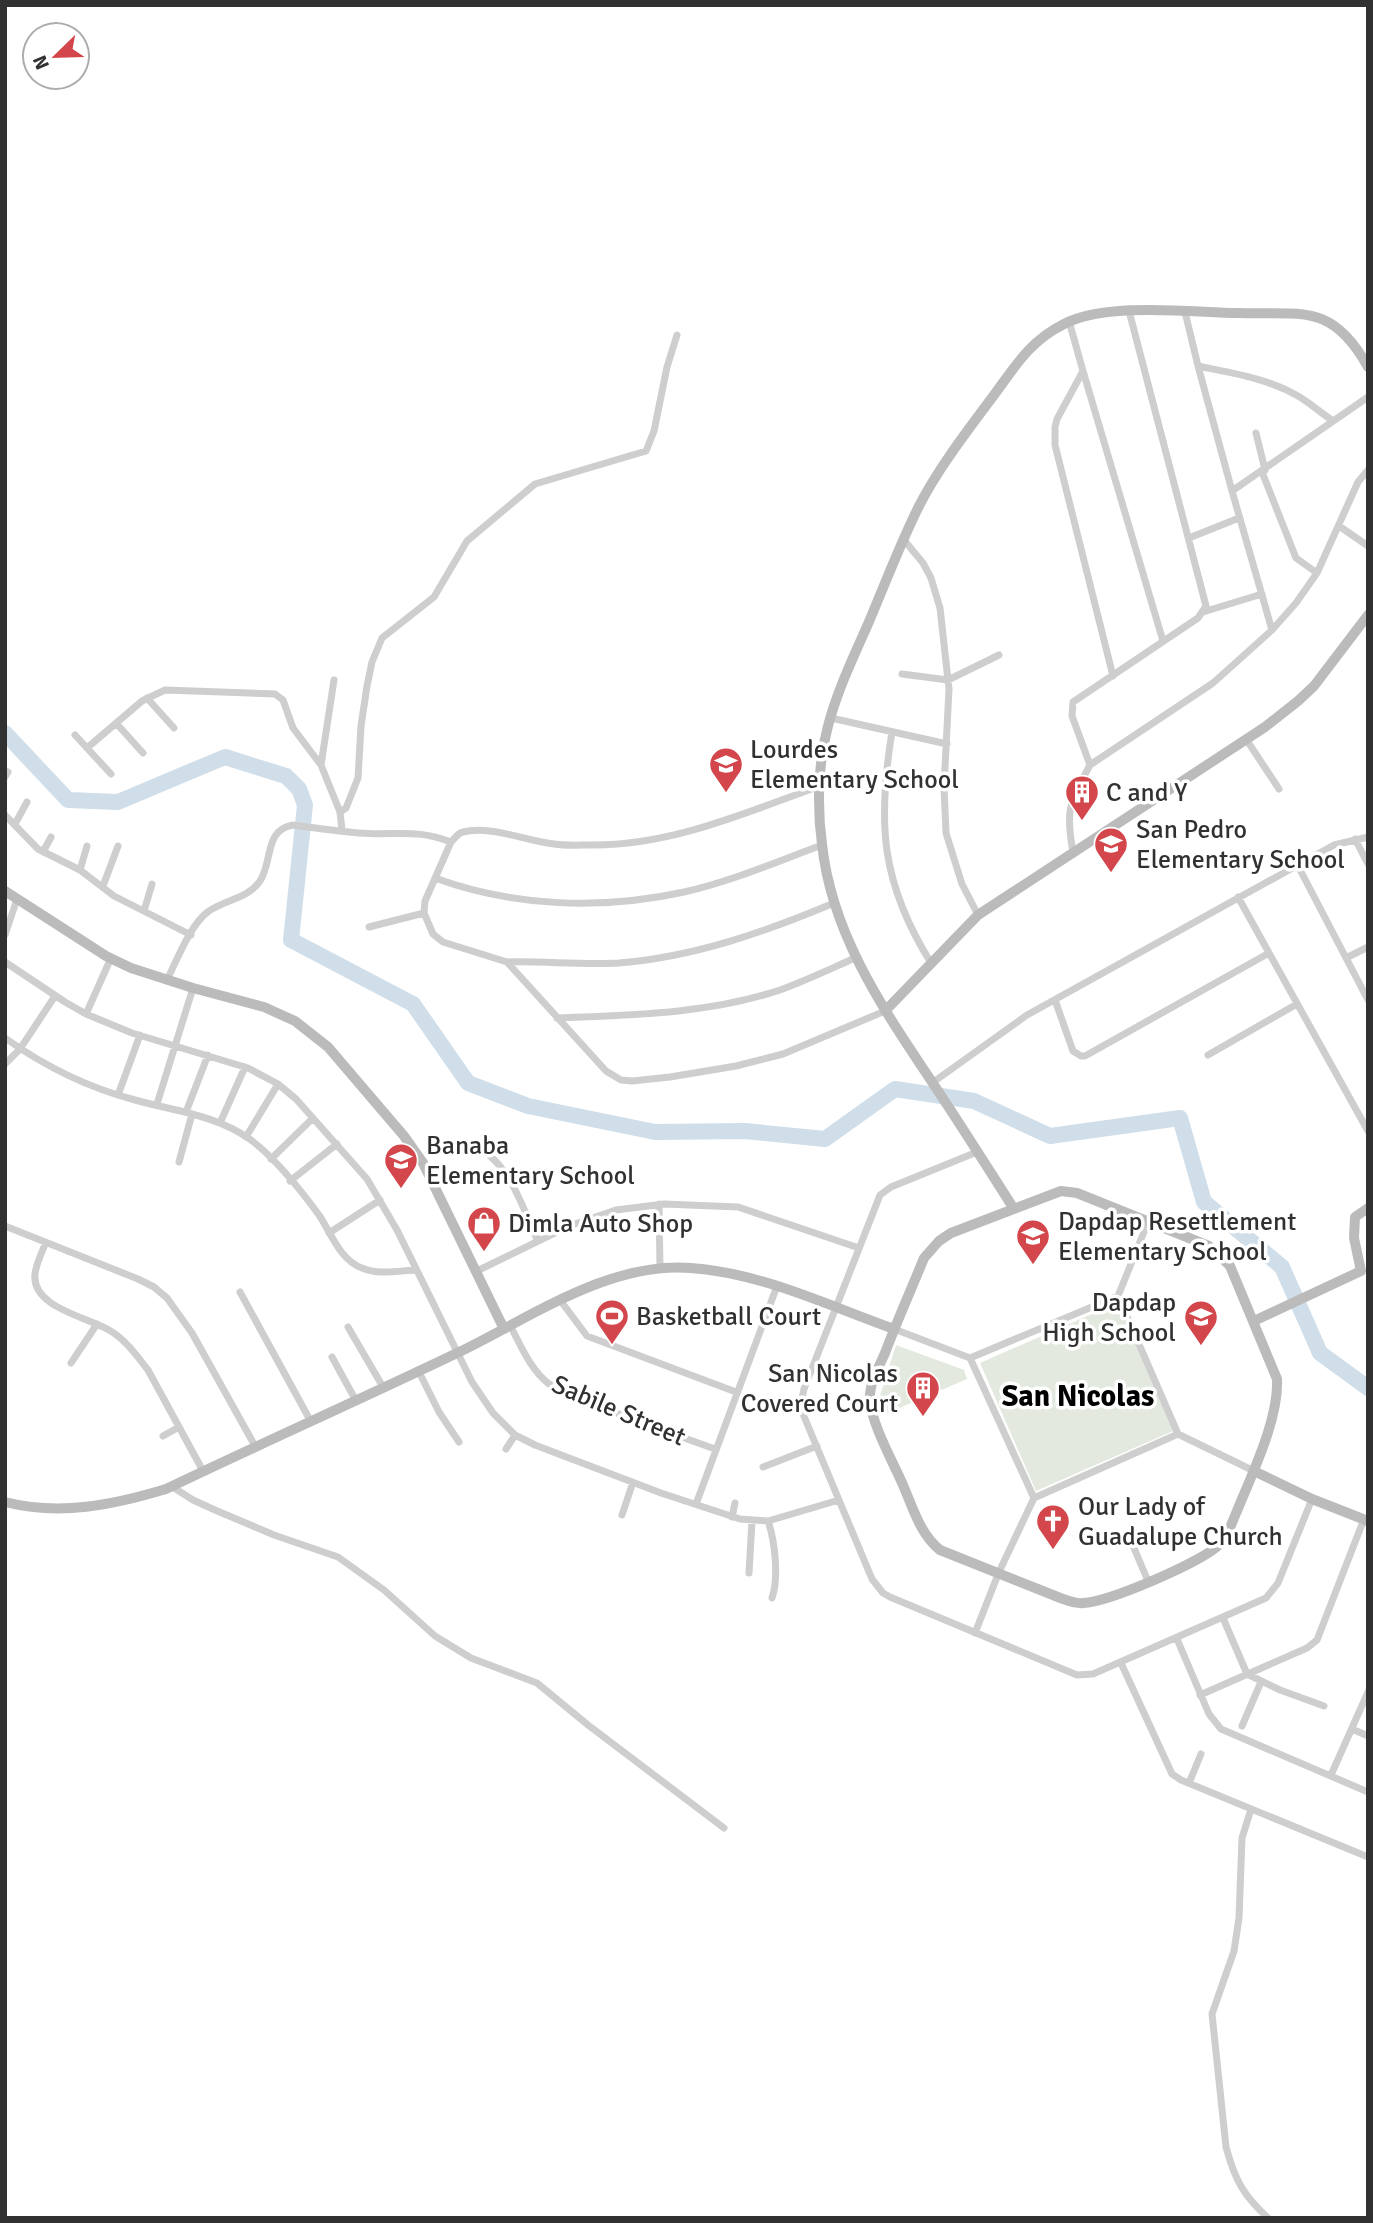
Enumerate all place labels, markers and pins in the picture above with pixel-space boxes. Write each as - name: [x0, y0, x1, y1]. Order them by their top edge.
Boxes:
- place label: Lourdes Elementary School: [750, 734, 959, 796]
- school or university icon: Lourdes Elementary School: [707, 745, 745, 794]
- building icon: C and Y: [1063, 773, 1101, 822]
- place label: C and Y: [1106, 777, 1187, 809]
- place label: San Pedro Elementary School: [1136, 814, 1345, 876]
- school or university icon: San Pedro Elementary School: [1092, 825, 1130, 874]
- place label: Banaba Elementary School: [426, 1130, 635, 1192]
- school or university icon: Banaba Elementary School: [382, 1141, 420, 1190]
- shop icon: Dimla Auto Shop: [465, 1204, 503, 1253]
- place label: Dapdap Resettlement Elementary School: [1058, 1206, 1296, 1268]
- place label: Dimla Auto Shop: [508, 1208, 693, 1240]
- school or university icon: Dapdap Resettlement Elementary School: [1014, 1217, 1052, 1266]
- place label: Dapdap High School: [1042, 1287, 1176, 1349]
- sports icon: Basketball Court: [593, 1297, 631, 1346]
- school or university icon: Dapdap High School: [1182, 1298, 1220, 1347]
- place label: Basketball Court: [636, 1301, 821, 1333]
- place label: San Nicolas Covered Court: [741, 1358, 898, 1420]
- building icon: San Nicolas Covered Court: [904, 1369, 942, 1418]
- place label: Our Lady of Guadalupe Church: [1078, 1491, 1283, 1553]
- church icon: Our Lady of Guadalupe Church: [1034, 1502, 1072, 1551]

